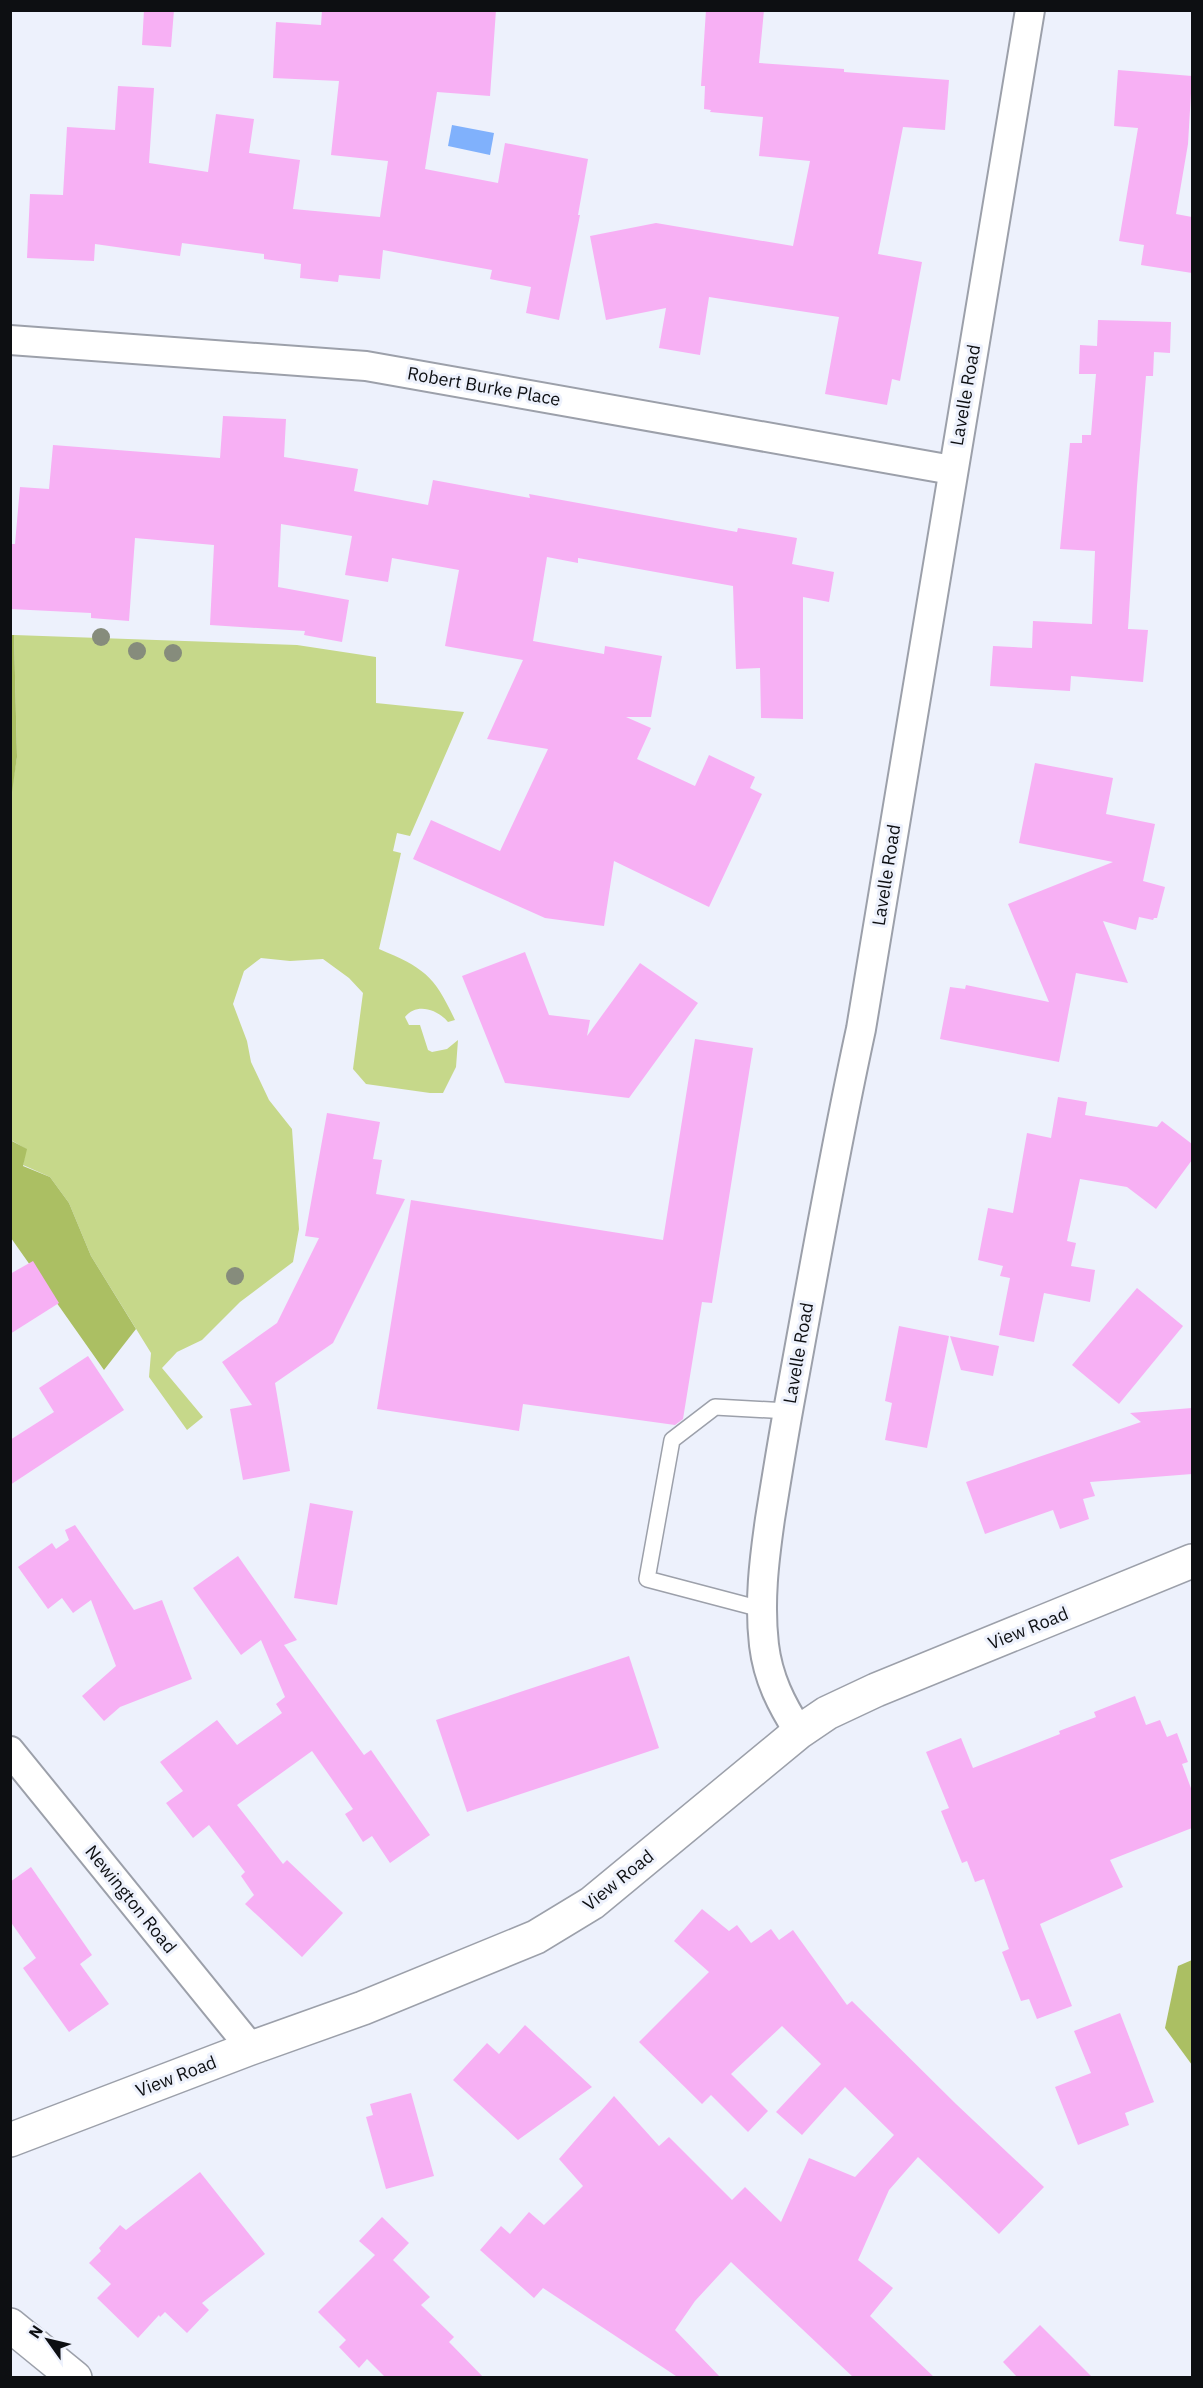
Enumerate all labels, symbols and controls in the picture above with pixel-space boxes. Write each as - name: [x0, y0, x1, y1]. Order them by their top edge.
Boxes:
- street label: Lavelle Road: [945, 343, 985, 447]
- street label: Robert Burke Place: [406, 361, 562, 411]
- street label: Lavelle Road: [867, 823, 905, 927]
- street label: Lavelle Road: [778, 1301, 818, 1405]
- street label: View Road: [984, 1601, 1072, 1655]
- street label: Newington Road: [80, 1840, 182, 1958]
- street label: View Road: [578, 1844, 658, 1916]
- street label: View Road: [132, 2050, 220, 2102]
- north arrow: [18, 2310, 78, 2370]
- text: N: [24, 2321, 47, 2342]

